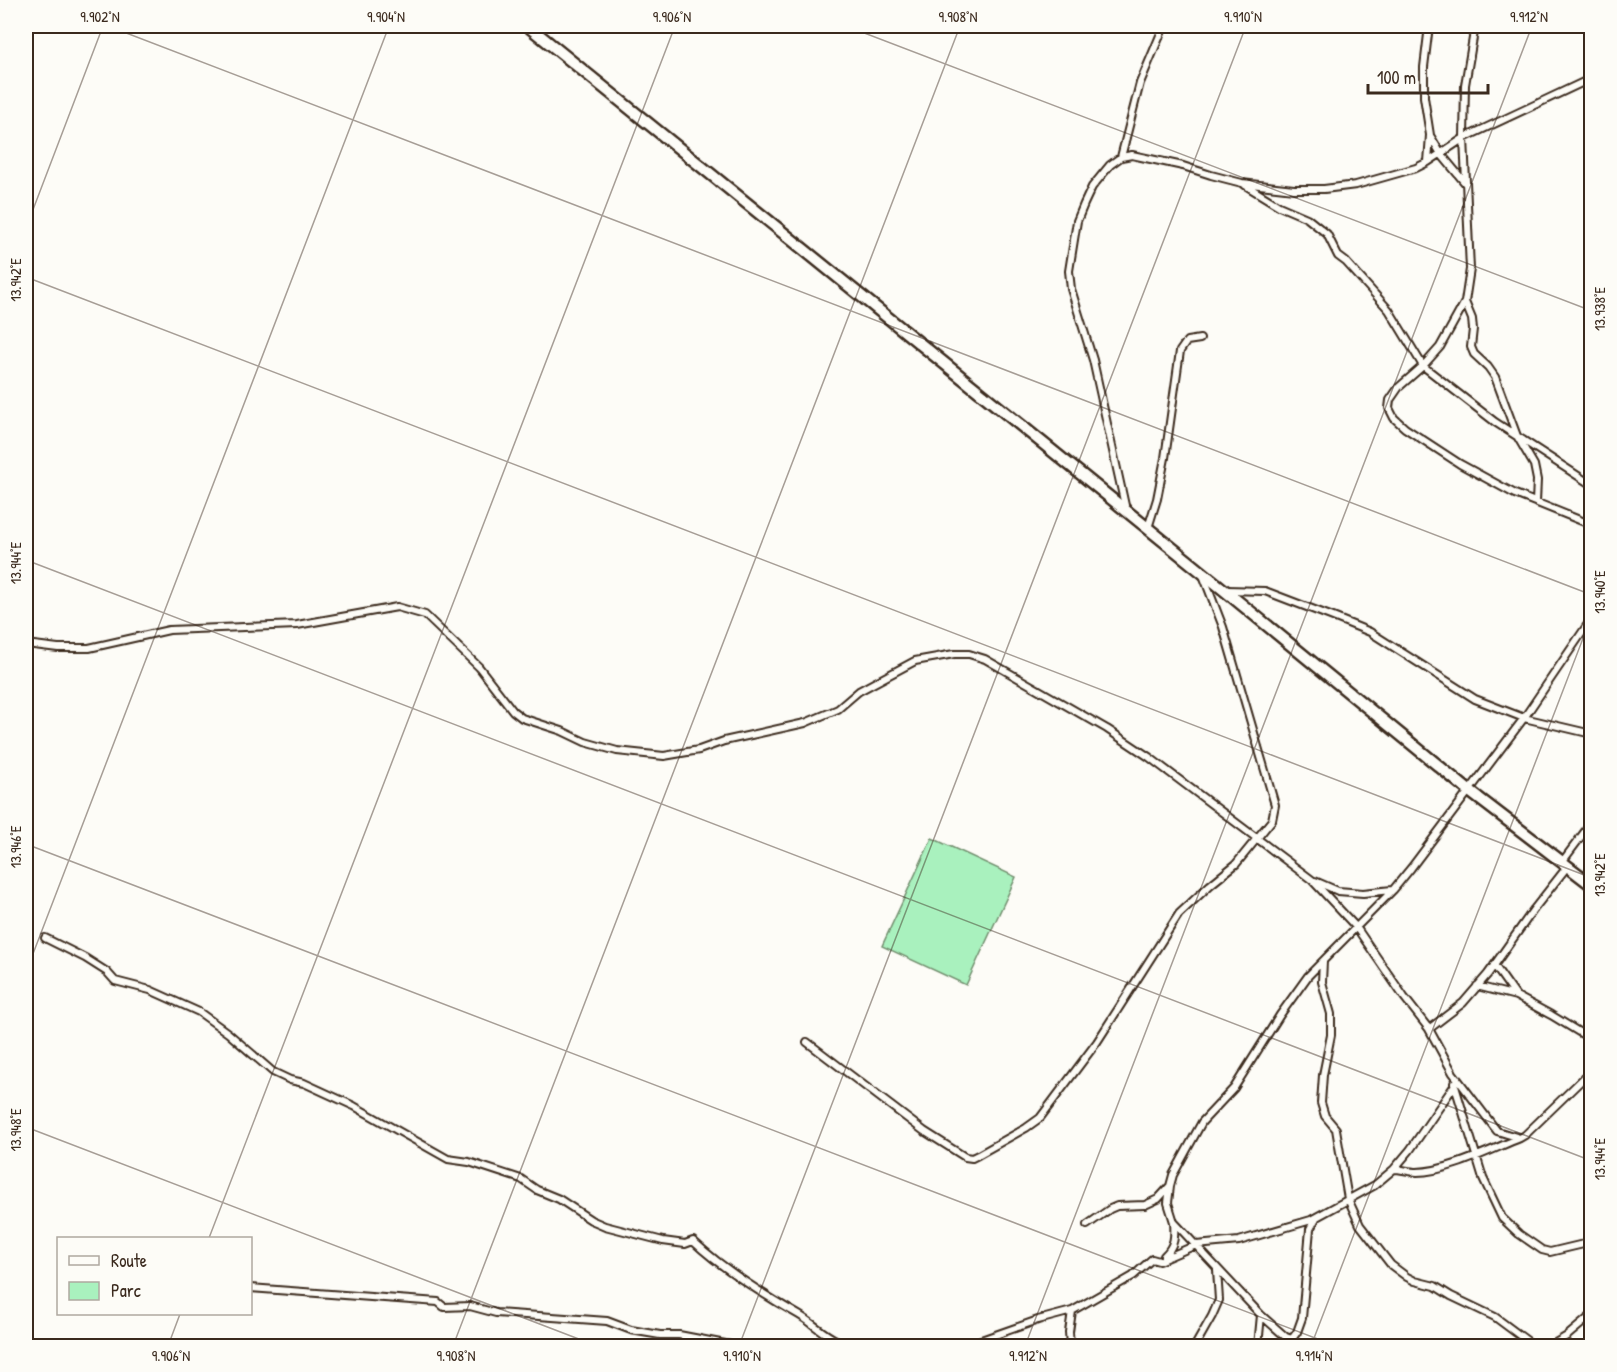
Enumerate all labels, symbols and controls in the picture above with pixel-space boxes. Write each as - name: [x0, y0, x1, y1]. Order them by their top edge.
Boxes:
- text: 9.902°N: [80, 6, 120, 27]
- text: 9.904°N: [367, 6, 405, 27]
- text: 9.906°N: [653, 6, 691, 27]
- text: 9.908°N: [939, 6, 977, 27]
- text: 9.910°N: [1224, 6, 1262, 27]
- text: 9.912°N: [1510, 6, 1548, 27]
- scale bar: [1368, 57, 1488, 95]
- text: 100 m: [1377, 65, 1416, 90]
- text: 13.942°E: [5, 258, 26, 302]
- text: 13.938°E: [1589, 287, 1610, 331]
- text: 13.944°E: [5, 542, 26, 584]
- text: 13.940°E: [1589, 570, 1610, 614]
- text: 13.946°E: [5, 825, 26, 868]
- text: 13.942°E: [1589, 853, 1610, 897]
- text: 13.948°E: [5, 1108, 26, 1152]
- text: 13.944°E: [1589, 1138, 1610, 1180]
- legend: [57, 1237, 252, 1315]
- text: Route: [111, 1248, 147, 1273]
- text: Parc: [111, 1278, 141, 1303]
- text: 9.906°N: [152, 1345, 190, 1366]
- text: 9.908°N: [437, 1345, 475, 1366]
- text: 9.910°N: [723, 1345, 761, 1366]
- text: 9.912°N: [1009, 1345, 1047, 1366]
- text: 9.914°N: [1296, 1345, 1332, 1366]

